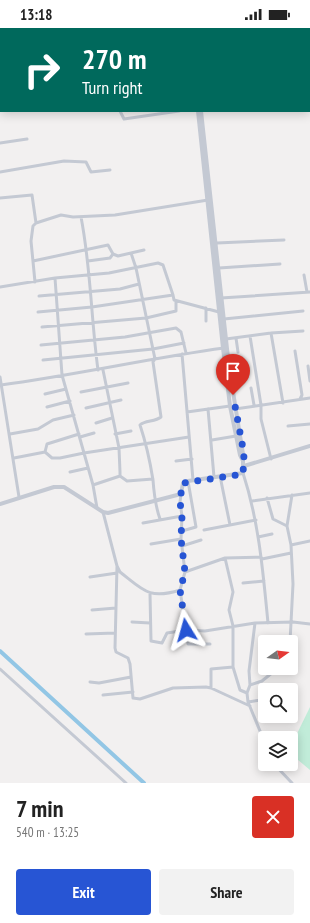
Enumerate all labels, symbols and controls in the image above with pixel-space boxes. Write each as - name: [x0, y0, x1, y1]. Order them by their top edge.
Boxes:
- text: 13:18: [20, 5, 52, 24]
- text: 270 m: [82, 40, 146, 77]
- icon: right: [16, 44, 68, 96]
- text: Turn right: [82, 76, 142, 99]
- pin: [216, 354, 250, 395]
- icon: arrive: [222, 360, 244, 382]
- position arrow: [165, 609, 207, 651]
- north arrow: [258, 635, 298, 675]
- map controls: [258, 635, 298, 771]
- button: search: [258, 683, 298, 723]
- button: layers: [258, 731, 298, 771]
- text: 7 min: [16, 793, 63, 824]
- button: close: [252, 796, 294, 838]
- text: 540 m · 13:25: [16, 824, 79, 841]
- button: Exit: [16, 869, 151, 915]
- button: Share: [159, 869, 294, 915]

